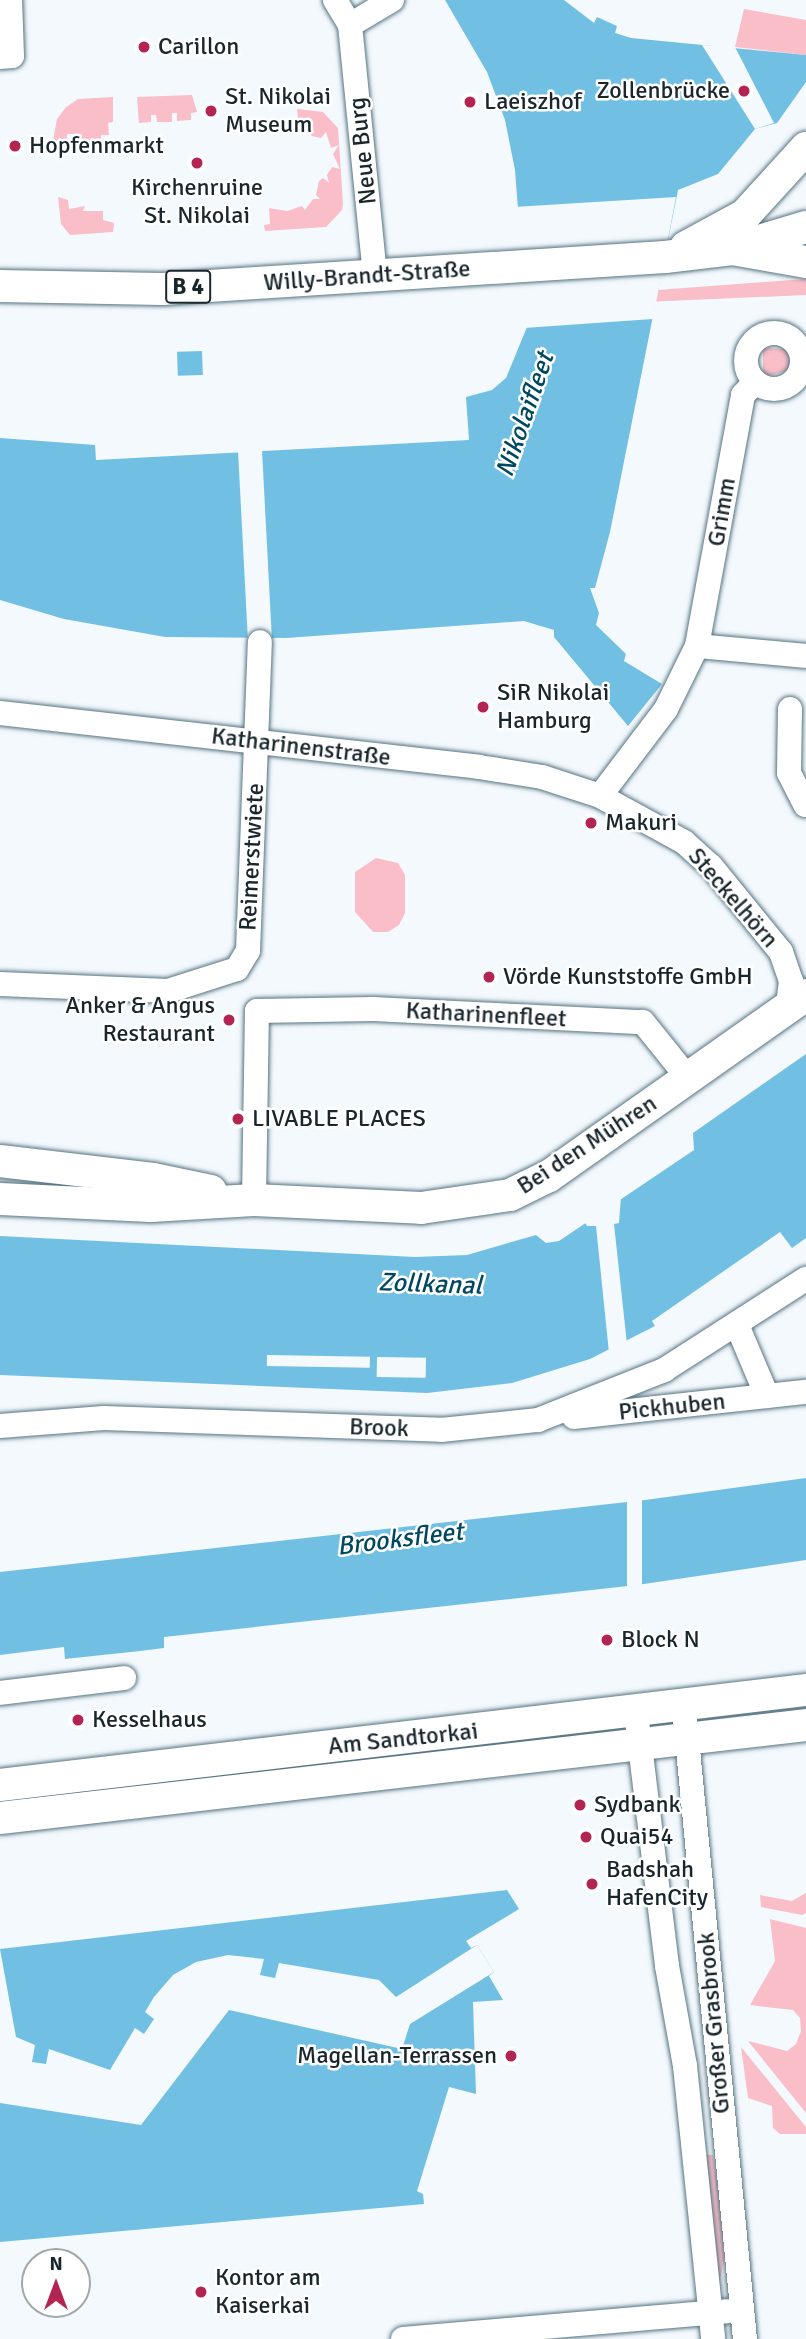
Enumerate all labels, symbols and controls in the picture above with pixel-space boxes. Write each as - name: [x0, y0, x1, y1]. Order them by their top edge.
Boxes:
- place label: Carillon: [158, 33, 239, 61]
- marker: Carillon: [136, 39, 152, 55]
- place label: Zollenbrücke: [597, 77, 730, 105]
- place label: St. Nikolai Museum: [225, 83, 331, 139]
- marker: Zollenbrücke: [736, 83, 752, 99]
- place label: Laeiszhof: [484, 88, 582, 116]
- marker: Laeiszhof: [462, 94, 478, 110]
- street label: Neue Burg: [343, 96, 383, 206]
- marker: St. Nikolai Museum: [203, 103, 219, 119]
- place label: Hopfenmarkt: [29, 132, 164, 160]
- marker: Hopfenmarkt: [7, 138, 23, 154]
- marker: Kirchenruine St. Nikolai: [189, 155, 205, 171]
- place label: Kirchenruine St. Nikolai: [131, 174, 263, 230]
- street label: Willy-Brandt-Straße: [263, 254, 471, 298]
- road number: B 4: [164, 268, 212, 306]
- water label: Nikolaifleet: [490, 349, 562, 481]
- street label: Grimm: [702, 475, 742, 549]
- place label: SiR Nikolai Hamburg: [497, 679, 609, 735]
- marker: SiR Nikolai Hamburg: [475, 699, 491, 715]
- street label: Katharinenstraße: [210, 722, 392, 772]
- street label: Reimerstwiete: [234, 782, 270, 932]
- place label: Makuri: [605, 809, 677, 837]
- marker: Makuri: [583, 815, 599, 831]
- street label: Steckelhörn: [682, 842, 784, 954]
- place label: Vörde Kunststoffe GmbH: [503, 963, 753, 991]
- marker: Vörde Kunststoffe GmbH: [481, 969, 497, 985]
- place label: Anker & Angus Restaurant: [65, 992, 215, 1048]
- street label: Katharinenfleet: [405, 996, 567, 1034]
- marker: Anker & Angus Restaurant: [221, 1012, 237, 1028]
- street label: Bei den Mühren: [512, 1089, 662, 1201]
- place label: LIVABLE PLACES: [252, 1105, 426, 1133]
- marker: LIVABLE PLACES: [230, 1111, 246, 1127]
- water label: Zollkanal: [378, 1268, 482, 1302]
- street label: Pickhuben: [617, 1387, 727, 1427]
- street label: Brook: [349, 1413, 409, 1443]
- water label: Brooksfleet: [335, 1517, 465, 1563]
- place label: Block N: [621, 1626, 700, 1654]
- marker: Block N: [599, 1632, 615, 1648]
- place label: Kesselhaus: [92, 1706, 207, 1734]
- marker: Kesselhaus: [70, 1712, 86, 1728]
- street label: Am Sandtorkai: [327, 1717, 479, 1761]
- place label: Sydbank: [594, 1791, 681, 1819]
- marker: Sydbank: [572, 1797, 588, 1813]
- place label: Quai54: [600, 1823, 673, 1851]
- marker: Quai54: [578, 1829, 594, 1845]
- place label: Badshah HafenCity: [606, 1856, 708, 1912]
- marker: Badshah HafenCity: [584, 1876, 600, 1892]
- street label: Großer Grasbrook: [692, 1931, 736, 2115]
- place label: Magellan-Terrassen: [297, 2042, 497, 2070]
- marker: Magellan-Terrassen: [503, 2048, 519, 2064]
- north arrow: [21, 2248, 91, 2318]
- text: N: [49, 2252, 63, 2276]
- place label: Kontor am Kaiserkai: [215, 2264, 321, 2320]
- marker: Kontor am Kaiserkai: [193, 2284, 209, 2300]

